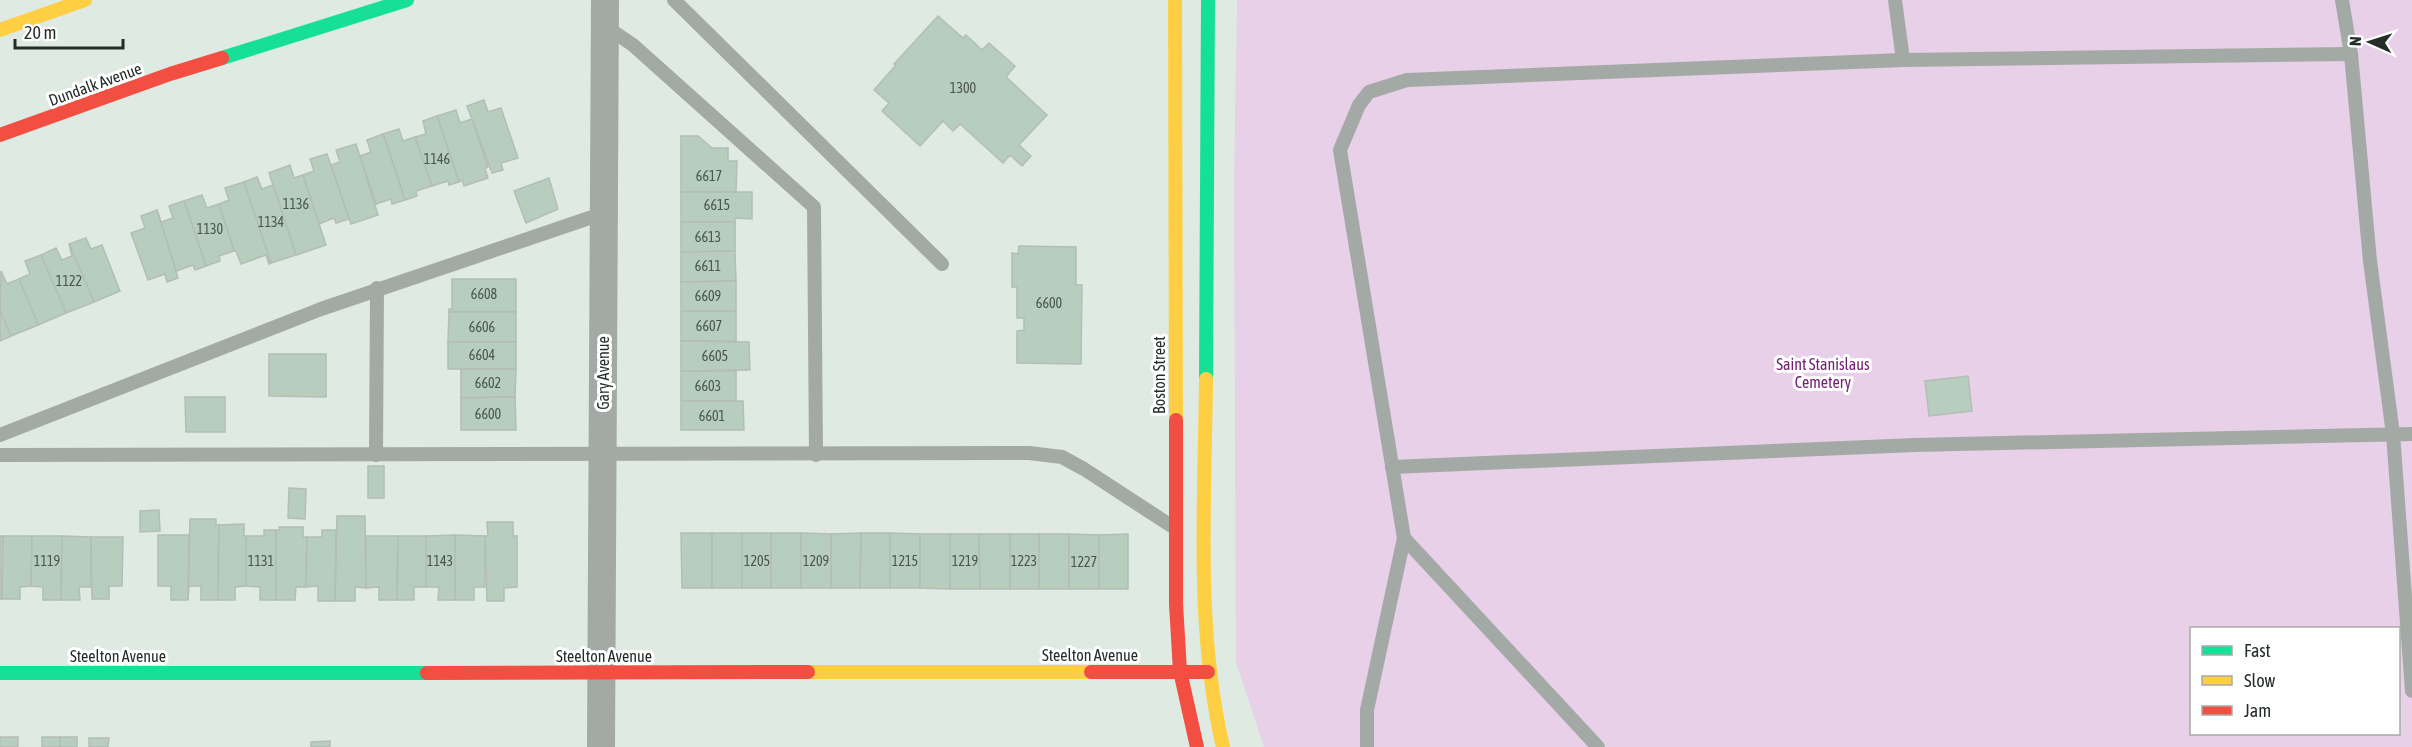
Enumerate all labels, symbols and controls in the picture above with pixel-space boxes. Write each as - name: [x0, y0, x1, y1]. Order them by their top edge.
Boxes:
- scale bar: [15, 12, 123, 50]
- north arrow: [2340, 12, 2400, 72]
- text: 20 m: [24, 22, 56, 43]
- text: N: [2346, 36, 2364, 46]
- street label: Dundalk Avenue: [46, 59, 144, 109]
- house number: 1300: [950, 80, 977, 96]
- house number: 1146: [424, 151, 451, 167]
- house number: 6617: [696, 168, 722, 184]
- house number: 1136: [283, 196, 310, 212]
- house number: 6615: [704, 197, 730, 213]
- house number: 1134: [258, 214, 285, 230]
- house number: 1130: [197, 221, 224, 237]
- house number: 6613: [695, 229, 721, 245]
- house number: 6611: [695, 258, 721, 274]
- house number: 1122: [56, 273, 82, 289]
- house number: 6608: [471, 286, 498, 302]
- house number: 6609: [695, 288, 721, 304]
- house number: 6600: [1036, 295, 1063, 311]
- house number: 6607: [696, 318, 722, 334]
- house number: 6606: [469, 319, 496, 335]
- street label: Gary Avenue: [594, 336, 613, 410]
- street label: Boston Street: [1150, 336, 1168, 414]
- house number: 6604: [469, 347, 496, 363]
- house number: 6605: [702, 348, 728, 364]
- park label: Saint Stanislaus Cemetery: [1776, 355, 1870, 392]
- house number: 6602: [475, 375, 501, 391]
- house number: 6603: [695, 378, 721, 394]
- house number: 6600: [475, 406, 502, 422]
- house number: 6601: [699, 408, 725, 424]
- house number: 1119: [34, 553, 60, 569]
- house number: 1131: [248, 553, 274, 569]
- house number: 1143: [427, 553, 453, 569]
- house number: 1205: [744, 553, 770, 569]
- house number: 1209: [803, 553, 829, 569]
- house number: 1215: [892, 553, 918, 569]
- house number: 1219: [952, 553, 978, 569]
- house number: 1223: [1011, 553, 1037, 569]
- house number: 1227: [1071, 554, 1097, 570]
- legend: [2190, 627, 2400, 735]
- text: Fast: [2244, 640, 2271, 661]
- street label: Steelton Avenue: [1042, 646, 1138, 664]
- street label: Steelton Avenue: [70, 647, 166, 665]
- street label: Steelton Avenue: [556, 647, 652, 665]
- text: Slow: [2244, 670, 2275, 691]
- text: Jam: [2244, 700, 2271, 721]

